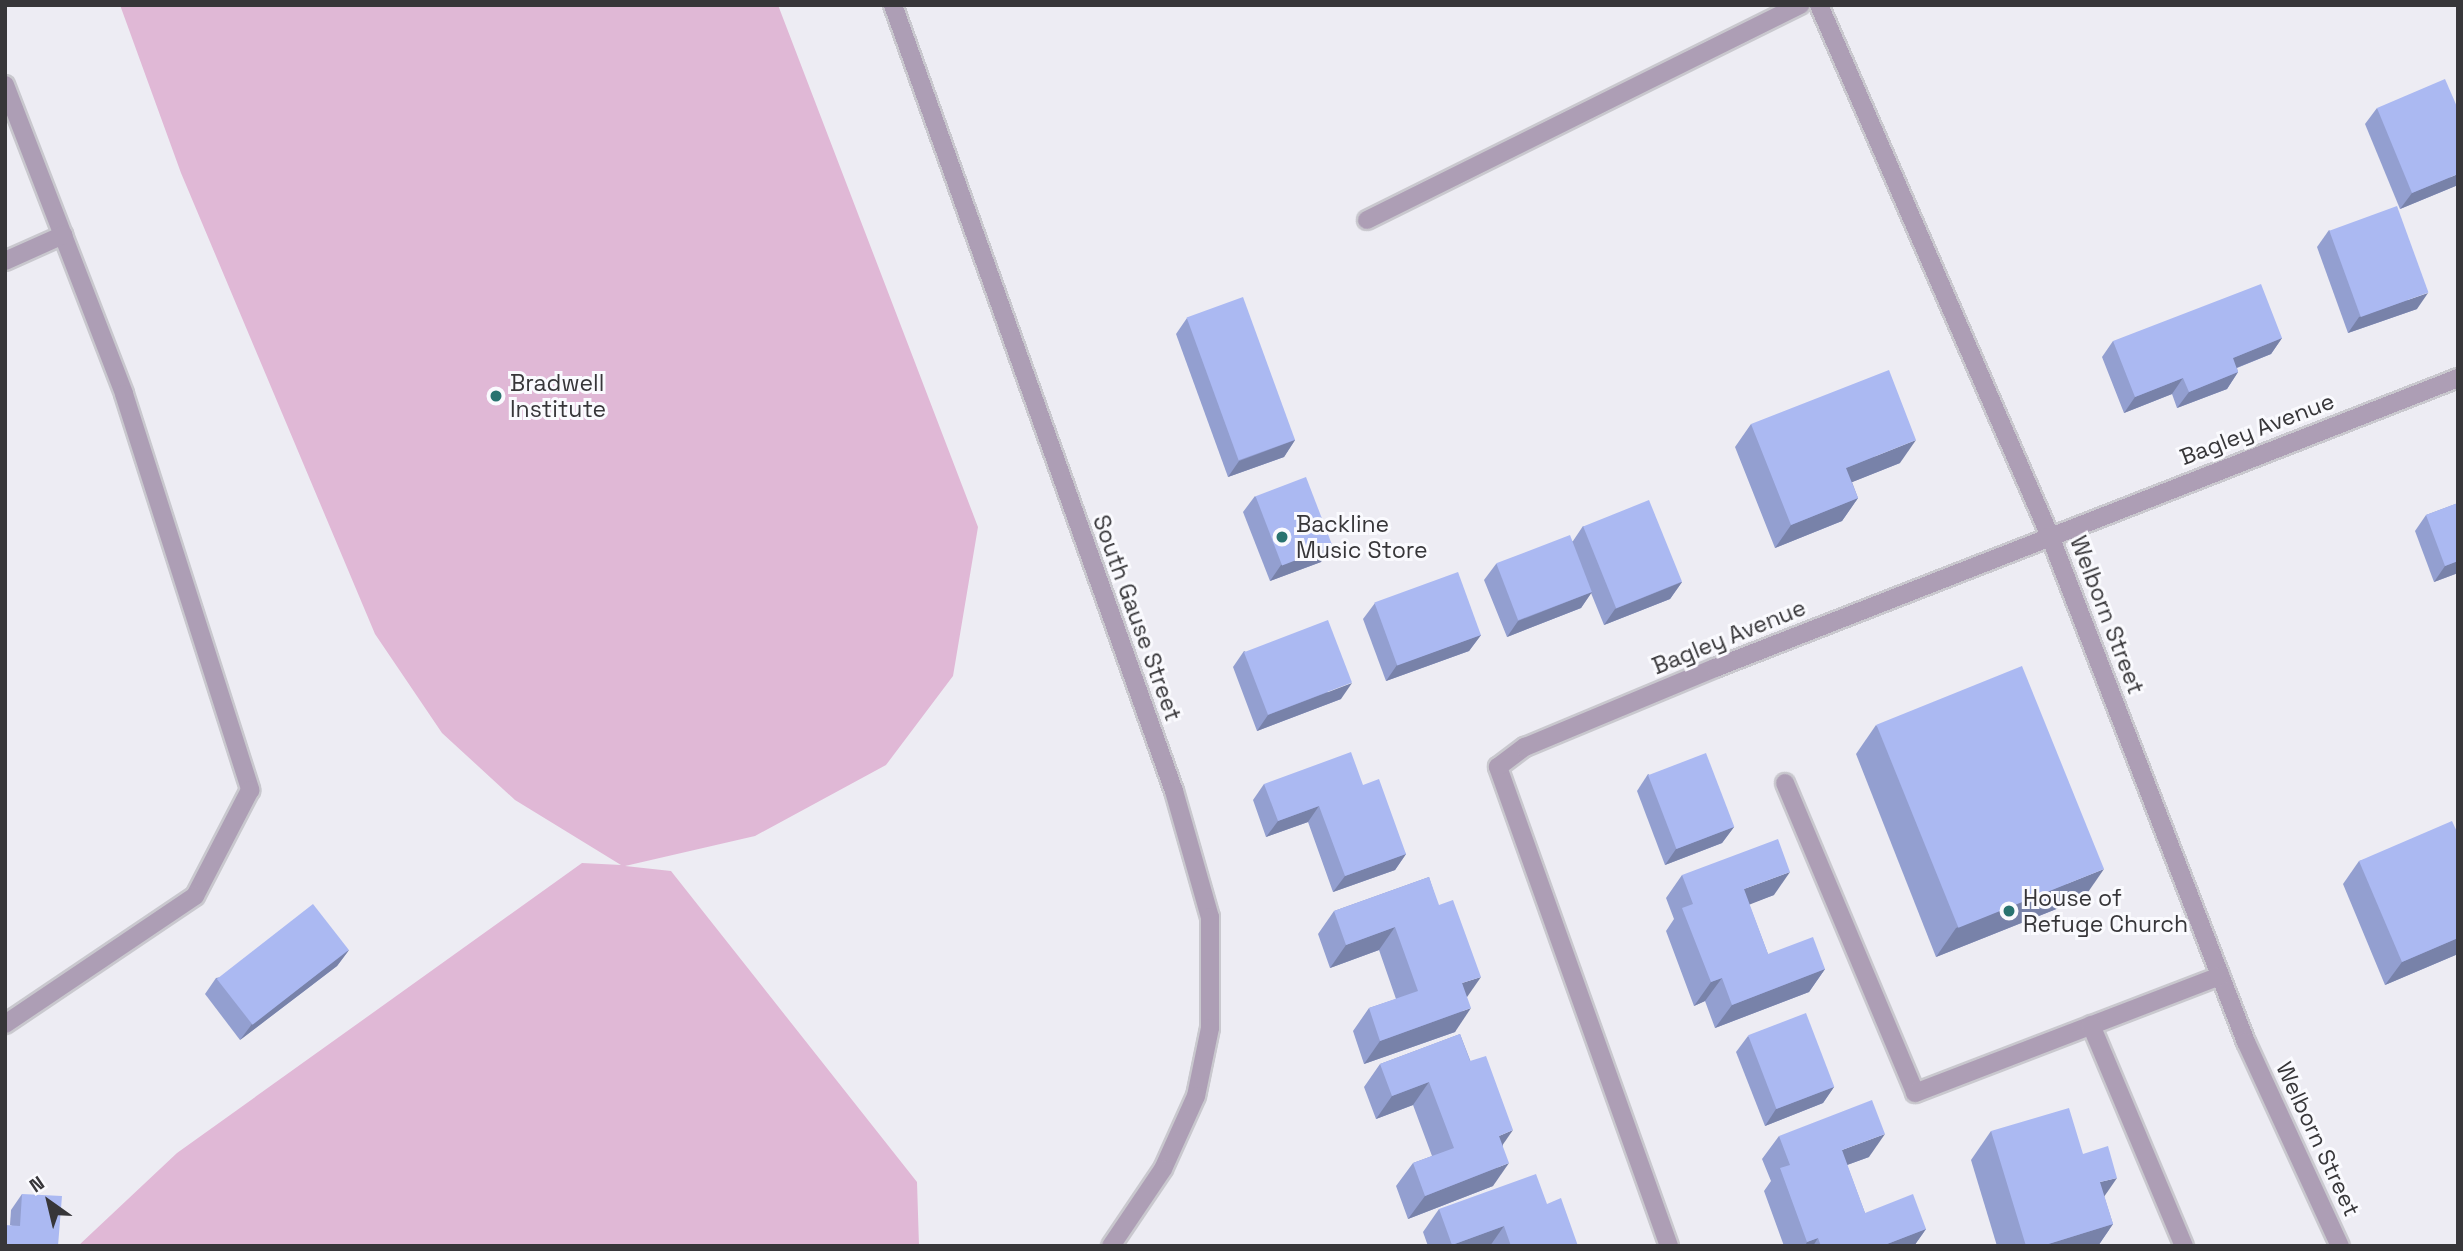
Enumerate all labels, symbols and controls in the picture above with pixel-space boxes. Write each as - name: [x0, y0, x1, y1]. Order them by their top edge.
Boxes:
- place label: Bradwell Institute: [510, 369, 606, 423]
- street label: Bagley Avenue: [2176, 387, 2338, 471]
- marker: Bradwell Institute: [488, 388, 504, 404]
- place label: Backline Music Store: [1296, 510, 1428, 564]
- street label: South Gause Street: [1087, 511, 1187, 725]
- marker: Backline Music Store: [1274, 529, 1290, 545]
- street label: Welborn Street: [2064, 532, 2150, 698]
- street label: Bagley Avenue: [1648, 594, 1810, 680]
- place label: House of Refuge Church: [2023, 884, 2188, 938]
- marker: House of Refuge Church: [2001, 903, 2017, 919]
- street label: Welborn Street: [2270, 1057, 2366, 1221]
- north arrow: [14, 1167, 84, 1237]
- text: N: [25, 1170, 49, 1198]

